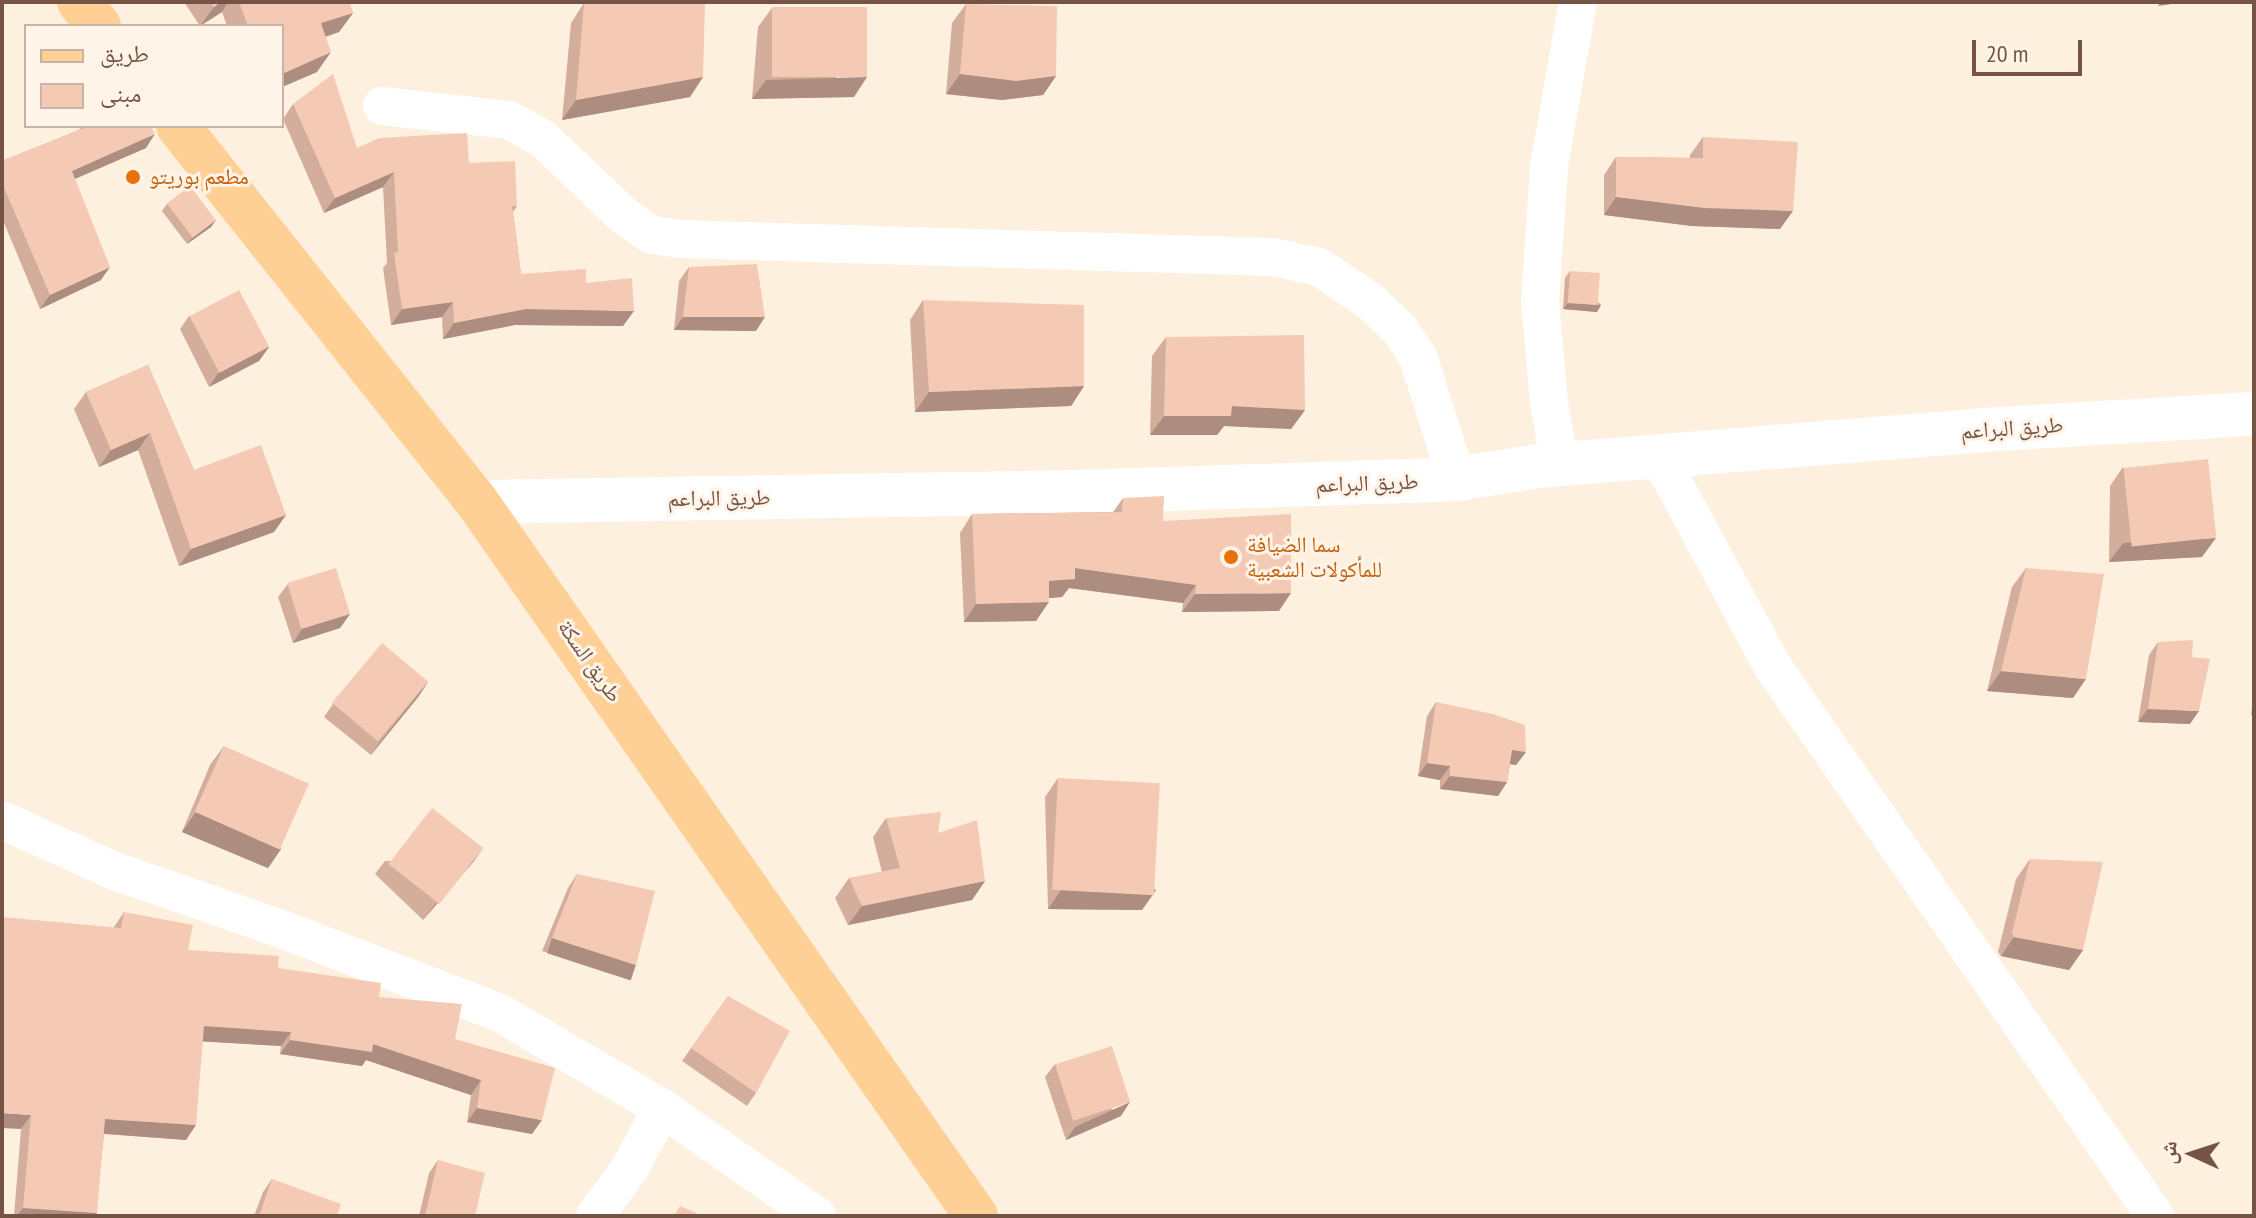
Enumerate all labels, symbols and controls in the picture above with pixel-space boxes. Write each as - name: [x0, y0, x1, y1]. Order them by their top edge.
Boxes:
- legend: [24, 24, 284, 128]
- scale bar: [1976, 24, 2086, 74]
- text: طريق: [100, 38, 149, 69]
- text: 20 m: [1986, 38, 2028, 69]
- text: مبنى: [100, 78, 141, 109]
- place label: مطعم بوريتو: [149, 164, 249, 190]
- marker: مطعم بوريتو: [124, 168, 142, 186]
- street label: طريق البراعم: [1960, 411, 2064, 445]
- street label: طريق البراعم: [1315, 468, 1419, 498]
- street label: طريق البراعم: [667, 484, 771, 512]
- place label: سما الضيافة للمأكولات الشعبية: [1247, 531, 1382, 582]
- marker: سما الضيافة للمأكولات الشعبية: [1222, 548, 1240, 566]
- street label: طريق السكة: [552, 615, 628, 707]
- north arrow: [2152, 1114, 2232, 1194]
- text: ش: [2153, 1140, 2183, 1165]

